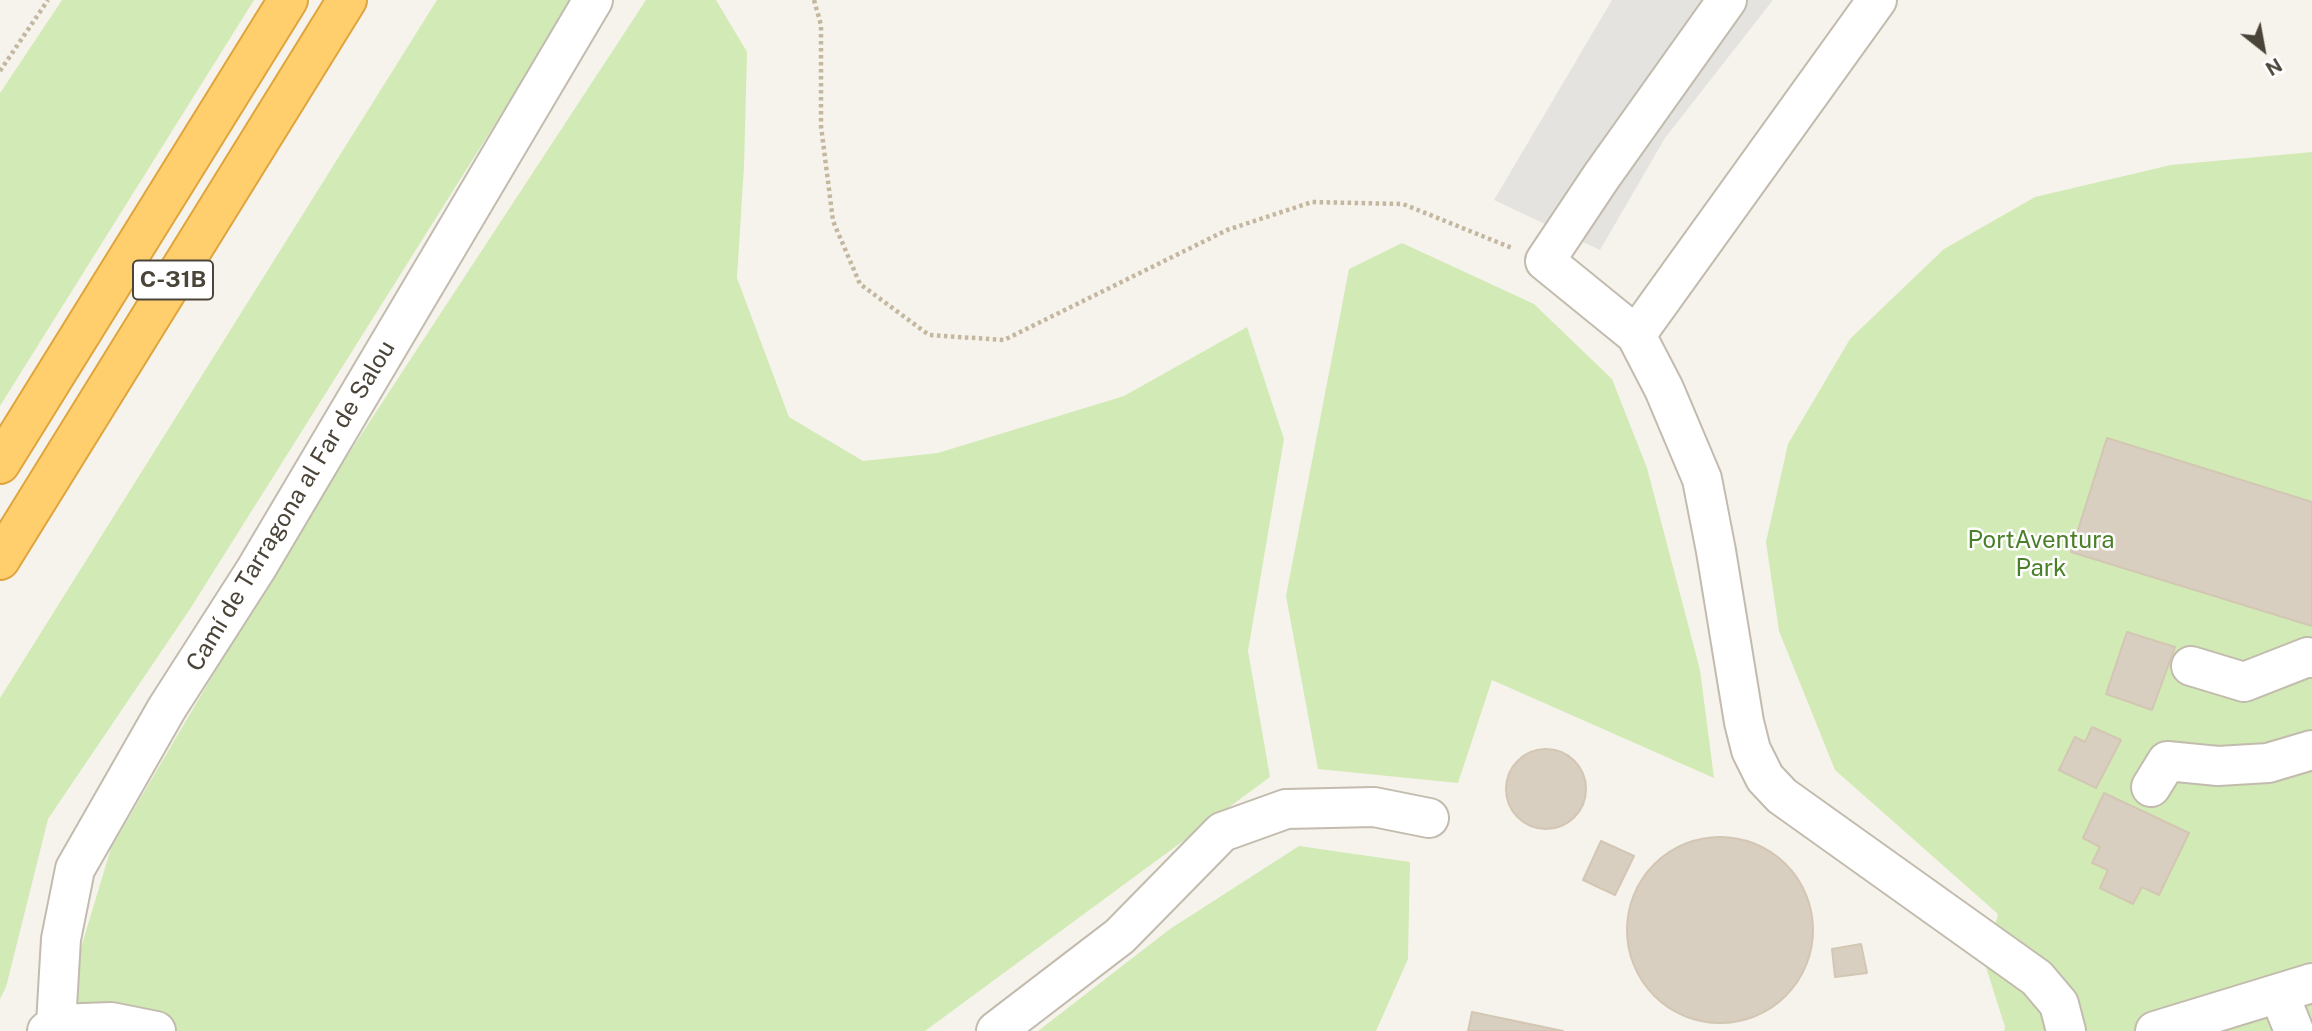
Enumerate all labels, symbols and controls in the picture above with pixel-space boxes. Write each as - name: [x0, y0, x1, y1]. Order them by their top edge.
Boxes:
- north arrow: [2228, 14, 2298, 84]
- text: N: [2262, 54, 2286, 80]
- road number: C-31B: [133, 260, 213, 300]
- street label: Camí de Tarragona al Far de Salou: [181, 335, 401, 677]
- park label: PortAventura Park: [1968, 527, 2114, 583]

